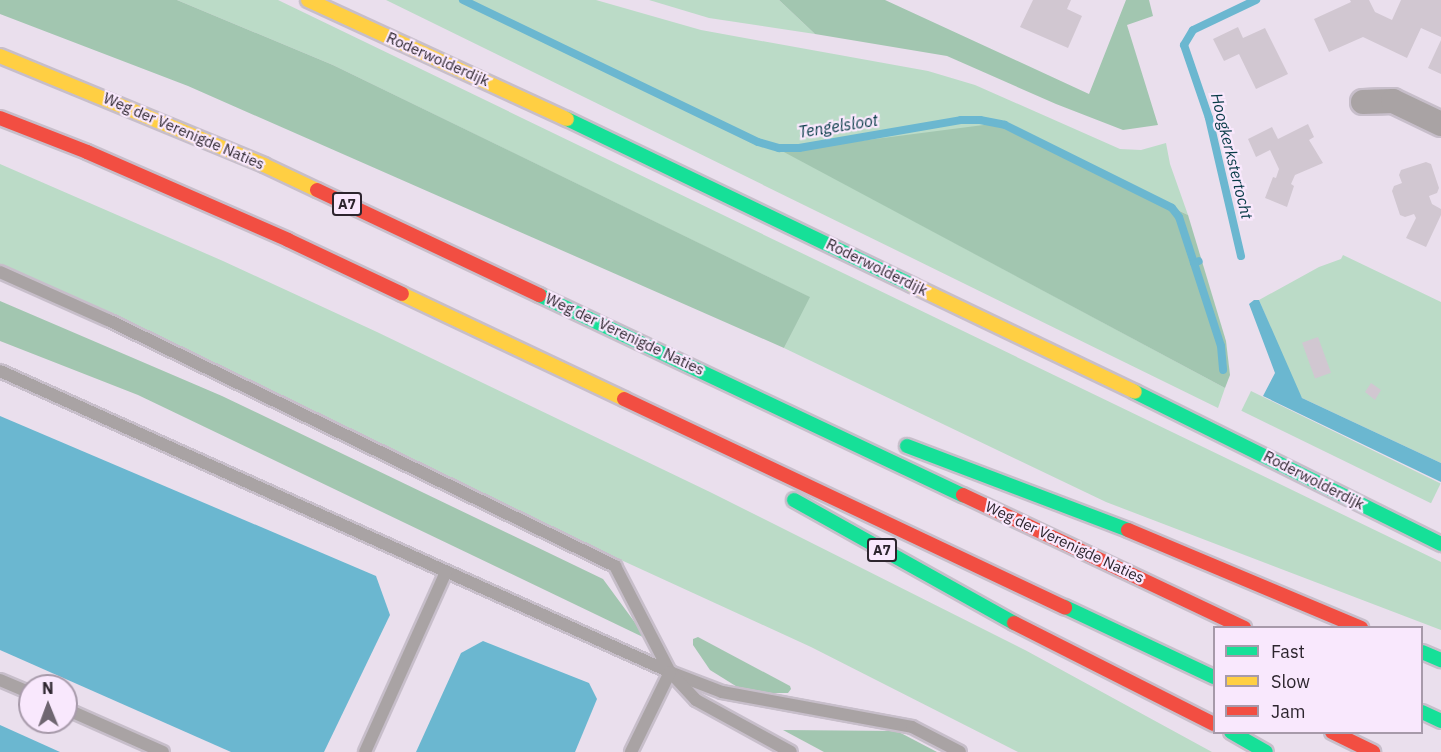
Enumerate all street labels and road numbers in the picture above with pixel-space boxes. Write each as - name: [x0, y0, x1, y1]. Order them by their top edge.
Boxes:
- street label: Roderwolderdijk: [384, 28, 492, 90]
- street label: Weg der Verenigde Naties: [101, 89, 267, 173]
- road number: A7: [332, 193, 362, 215]
- street label: Roderwolderdijk: [823, 235, 931, 299]
- street label: Weg der Verenigde Naties: [543, 289, 707, 379]
- street label: Roderwolderdijk: [1261, 447, 1367, 513]
- street label: Weg der Verenigde Naties: [983, 497, 1147, 587]
- road number: A7: [867, 539, 897, 561]

